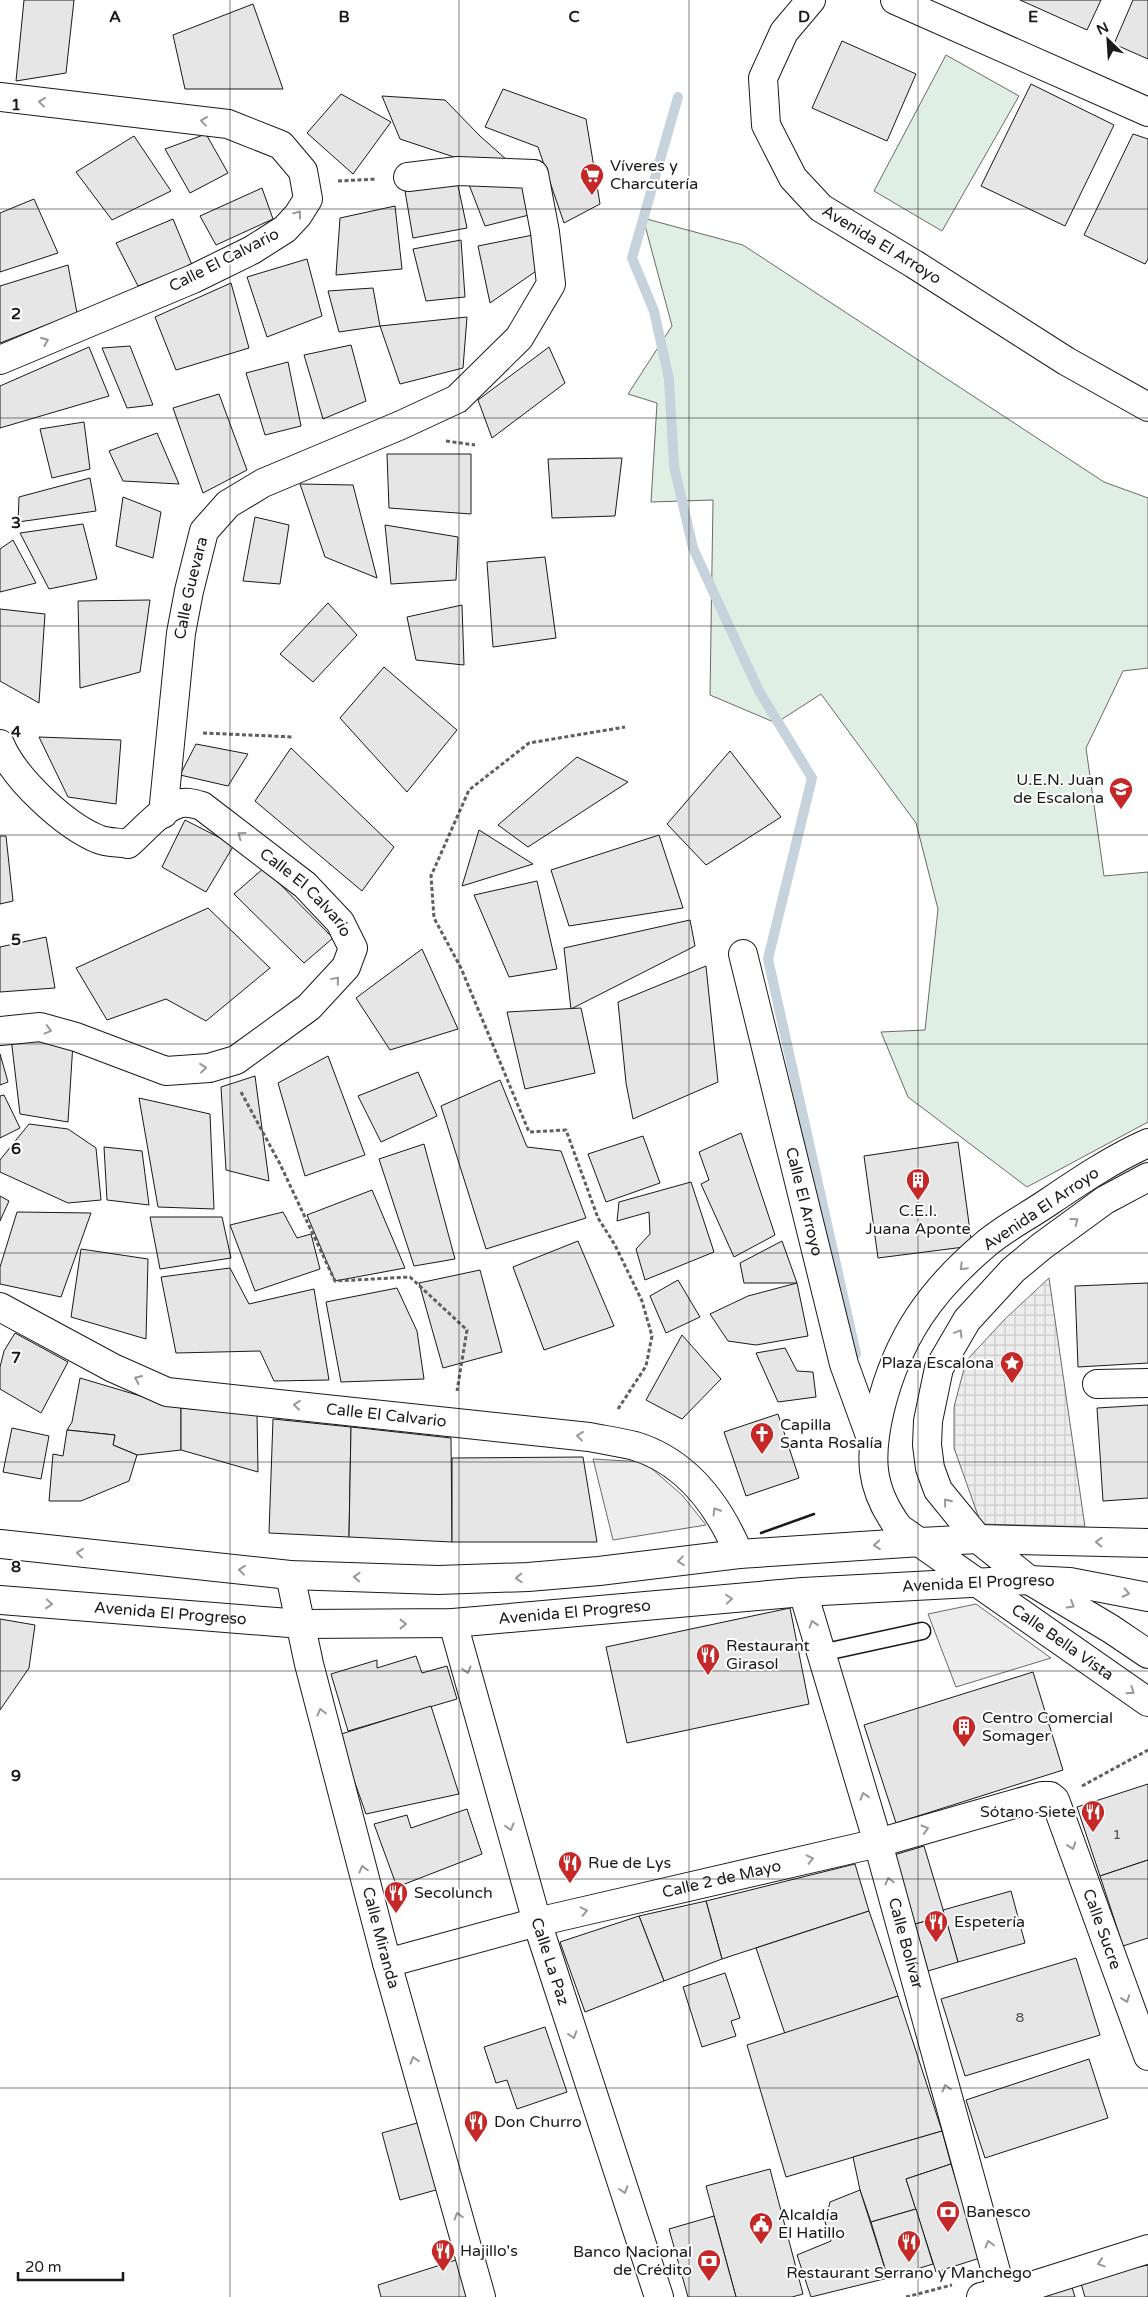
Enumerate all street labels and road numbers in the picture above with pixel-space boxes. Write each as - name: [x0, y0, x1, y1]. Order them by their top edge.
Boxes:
- street label: Avenida El Arroyo: [818, 201, 945, 289]
- street label: Calle El Calvario: [166, 224, 282, 296]
- street label: Calle Guevara: [170, 535, 212, 640]
- street label: Calle El Calvario: [256, 844, 356, 940]
- street label: Calle El Arroyo: [781, 1145, 827, 1258]
- street label: Avenida El Arroyo: [979, 1163, 1103, 1255]
- street label: Calle El Calvario: [325, 1399, 448, 1432]
- street label: Avenida El Progreso: [902, 1570, 1055, 1597]
- street label: Avenida El Progreso: [498, 1596, 652, 1629]
- street label: Avenida El Progreso: [93, 1598, 247, 1630]
- street label: Calle Bella Vista: [1008, 1600, 1118, 1685]
- street label: Calle 2 de Mayo: [660, 1856, 783, 1903]
- street label: Calle Miranda: [358, 1885, 404, 1991]
- street label: Calle Sucre: [1078, 1886, 1126, 1972]
- street label: Calle Bolívar: [884, 1896, 928, 1992]
- street label: Calle La Paz: [526, 1915, 573, 2008]

